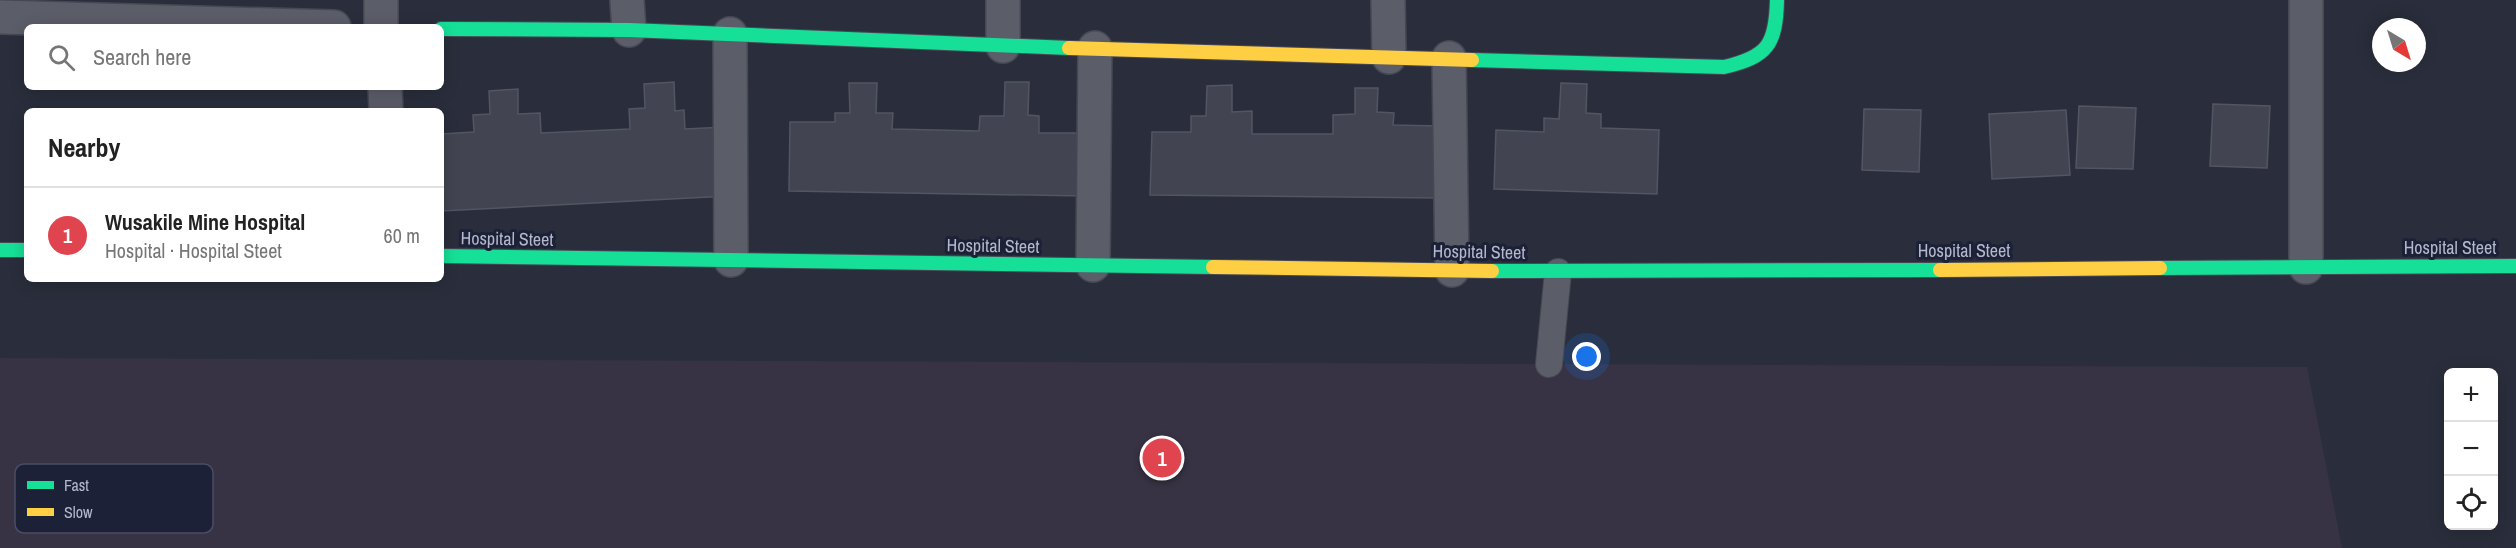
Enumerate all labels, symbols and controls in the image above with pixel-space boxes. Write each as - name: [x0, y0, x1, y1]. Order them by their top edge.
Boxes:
- north arrow: [2372, 18, 2426, 72]
- search box: [24, 24, 444, 90]
- icon: search: [45, 41, 78, 74]
- text: Search here: [93, 42, 191, 72]
- text: Nearby: [48, 130, 120, 165]
- text: Wusakile Mine Hospital: [105, 207, 305, 237]
- text: 1: [63, 222, 72, 249]
- text: 60 m: [384, 222, 420, 249]
- street label: Hospital Steet: [460, 225, 554, 252]
- street label: Hospital Steet: [946, 232, 1040, 259]
- street label: Hospital Steet: [2404, 235, 2496, 260]
- text: Hospital · Hospital Steet: [105, 237, 282, 264]
- street label: Hospital Steet: [1432, 238, 1526, 265]
- street label: Hospital Steet: [1918, 238, 2010, 263]
- your location: [1572, 342, 1601, 371]
- map controls: [2444, 368, 2498, 530]
- button: +: [2444, 368, 2498, 422]
- button: −: [2444, 422, 2498, 476]
- pin: 1: [1142, 436, 1182, 480]
- legend: [15, 464, 213, 533]
- text: Fast: [64, 474, 89, 496]
- button: locate: [2444, 476, 2498, 530]
- text: Slow: [64, 501, 93, 523]

